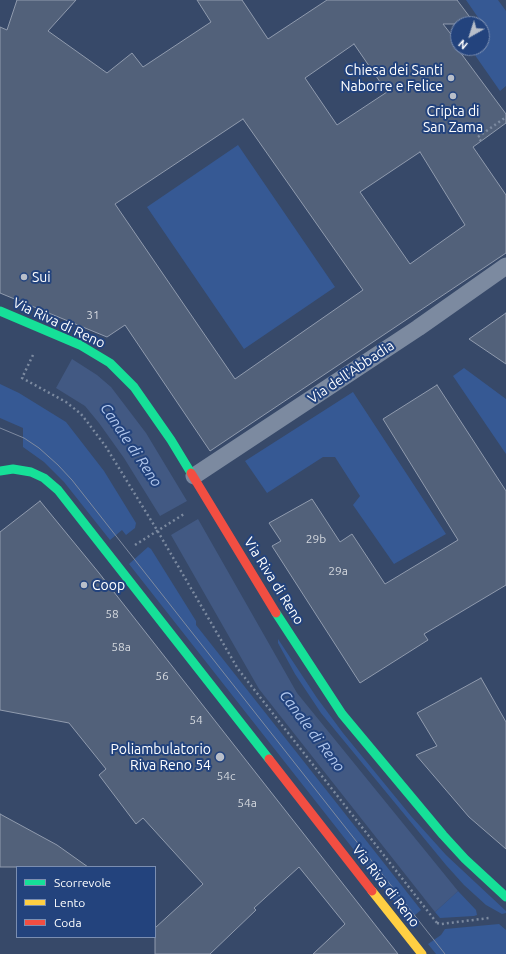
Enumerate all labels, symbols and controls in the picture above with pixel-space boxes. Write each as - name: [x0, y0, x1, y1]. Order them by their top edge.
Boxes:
- north arrow: [450, 16, 490, 56]
- text: N: [456, 37, 470, 52]
- place label: Chiesa dei Santi Naborre e Felice: [341, 62, 443, 94]
- marker: Chiesa dei Santi Naborre e Felice: [446, 73, 456, 83]
- marker: Cripta di San Zama: [448, 91, 458, 101]
- place label: Cripta di San Zama: [423, 103, 483, 136]
- place label: Sui: [32, 269, 51, 285]
- marker: Sui: [19, 272, 29, 282]
- street label: Via Riva di Reno: [10, 294, 108, 352]
- house number: 31: [86, 308, 100, 322]
- street label: Via dell'Abbadia: [305, 337, 397, 407]
- water label: Canale di Reno: [96, 400, 166, 490]
- house number: 29b: [306, 532, 326, 546]
- street label: Via Riva di Reno: [240, 534, 308, 628]
- house number: 29a: [328, 564, 348, 578]
- place label: Coop: [92, 577, 125, 593]
- marker: Coop: [79, 580, 89, 590]
- house number: 58: [105, 607, 119, 621]
- house number: 58a: [111, 640, 131, 654]
- house number: 56: [155, 669, 169, 683]
- water label: Canale di Reno: [276, 687, 348, 775]
- house number: 54: [189, 713, 203, 727]
- place label: Poliambulatorio Riva Reno 54: [111, 741, 211, 774]
- marker: Poliambulatorio Riva Reno 54: [214, 751, 226, 763]
- house number: 54c: [216, 769, 236, 783]
- house number: 54a: [237, 796, 257, 810]
- street label: Via Riva di Reno: [349, 841, 423, 931]
- legend: [16, 866, 156, 938]
- text: Scorrevole: [54, 876, 111, 889]
- text: Lento: [54, 896, 85, 909]
- text: Coda: [54, 916, 82, 929]

